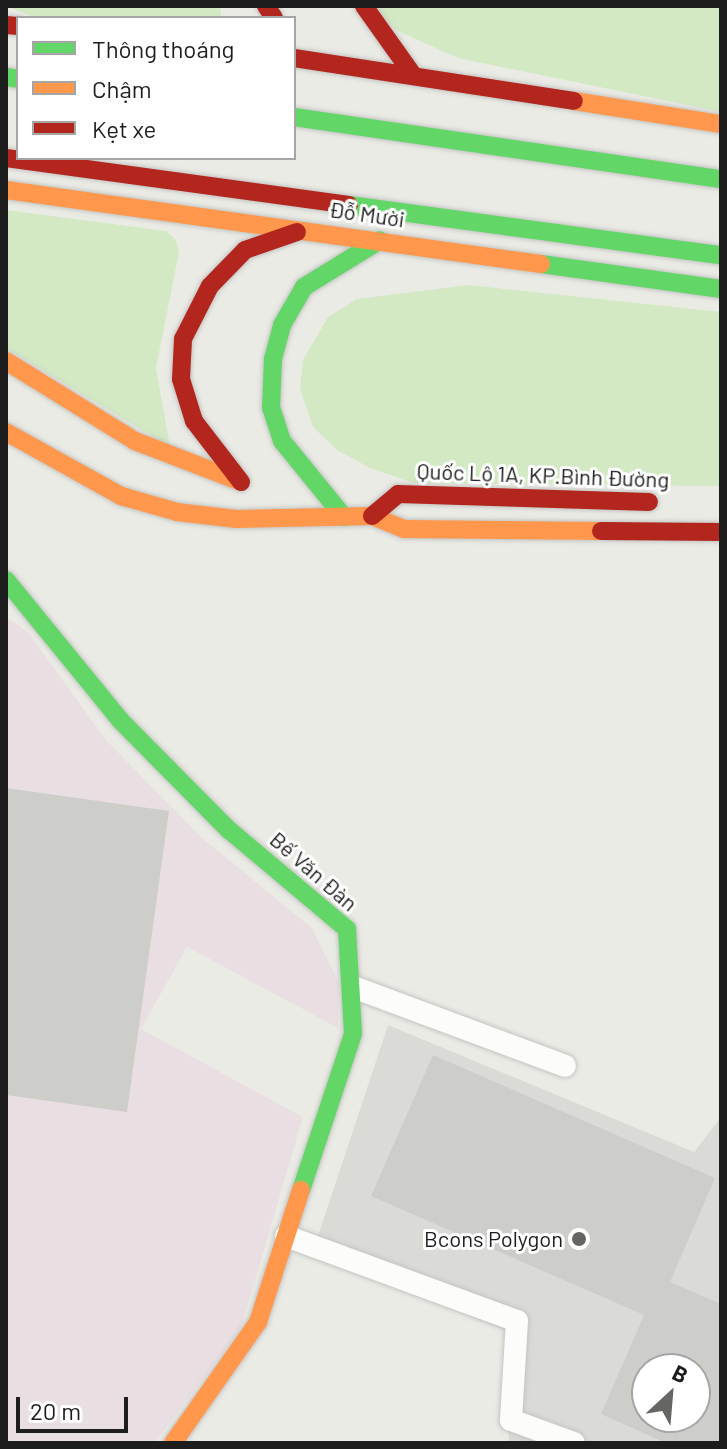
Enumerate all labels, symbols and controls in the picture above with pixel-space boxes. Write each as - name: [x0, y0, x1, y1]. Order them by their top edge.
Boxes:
- legend: [16, 16, 296, 160]
- text: Thông thoáng: [92, 34, 234, 63]
- text: Chậm: [92, 74, 152, 103]
- text: Kẹt xe: [92, 114, 156, 143]
- street label: Đỗ Mười: [327, 196, 407, 232]
- street label: Quốc Lộ 1A, KP.Bình Đường: [416, 457, 670, 493]
- street label: Bế Văn Đàn: [265, 826, 363, 916]
- place label: Bcons Polygon: [424, 1226, 563, 1252]
- marker: Bcons Polygon: [570, 1230, 588, 1248]
- north arrow: [631, 1353, 711, 1433]
- text: B: [669, 1359, 692, 1388]
- scale bar: [20, 1381, 132, 1431]
- text: 20 m: [30, 1396, 81, 1425]

